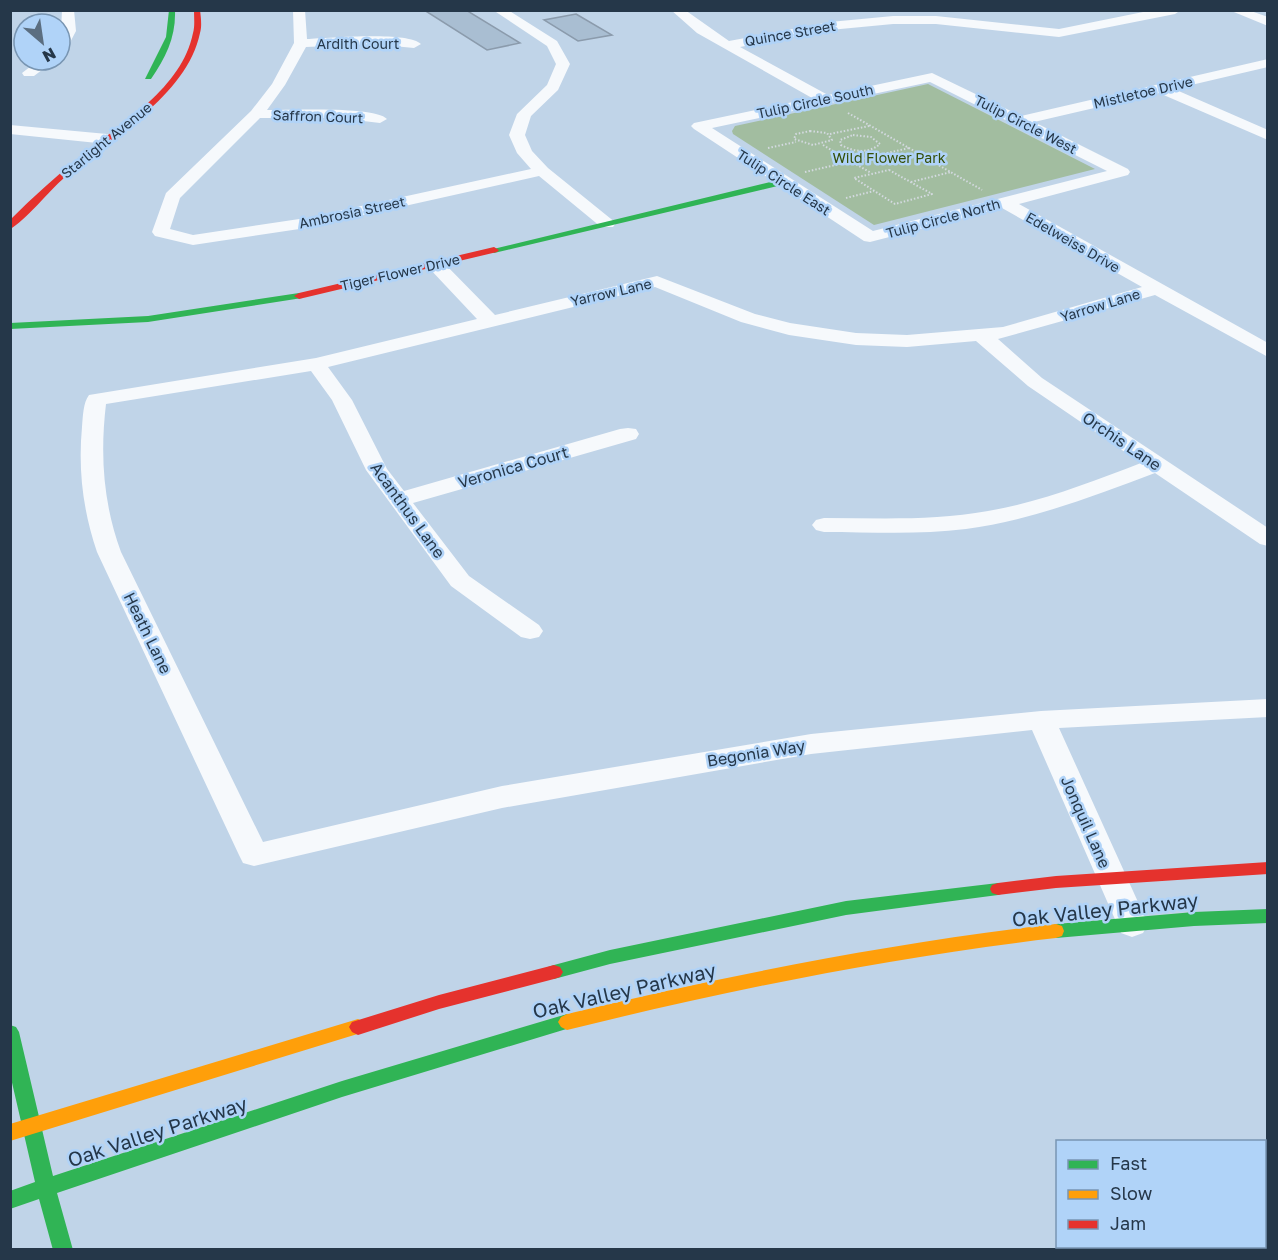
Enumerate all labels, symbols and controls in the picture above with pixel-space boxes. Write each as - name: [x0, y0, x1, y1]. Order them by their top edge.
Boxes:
- north arrow: [12, 12, 72, 72]
- street label: Quince Street: [743, 17, 837, 49]
- street label: Ardith Court: [317, 35, 399, 52]
- text: N: [39, 43, 59, 67]
- street label: Mistletoe Drive: [1092, 72, 1194, 112]
- street label: Tulip Circle South: [755, 80, 875, 122]
- street label: Tulip Circle West: [972, 91, 1080, 157]
- street label: Starlight Avenue: [57, 98, 155, 182]
- street label: Saffron Court: [272, 106, 364, 126]
- street label: Tulip Circle East: [734, 146, 834, 218]
- park label: Wild Flower Park: [832, 149, 946, 166]
- street label: Ambrosia Street: [297, 192, 407, 232]
- street label: Tulip Circle North: [884, 195, 1002, 241]
- street label: Edelweiss Drive: [1023, 208, 1123, 276]
- street label: Tiger Flower Drive: [339, 250, 461, 294]
- street label: Yarrow Lane: [569, 274, 653, 310]
- street label: Yarrow Lane: [1058, 285, 1142, 325]
- street label: Orchis Lane: [1079, 407, 1165, 475]
- street label: Veronica Court: [456, 442, 570, 492]
- street label: Acanthus Lane: [366, 458, 450, 562]
- street label: Heath Lane: [120, 589, 176, 677]
- street label: Begonia Way: [706, 735, 806, 771]
- street label: Jonquil Lane: [1057, 773, 1115, 871]
- street label: Oak Valley Parkway: [1011, 887, 1199, 931]
- street label: Oak Valley Parkway: [530, 957, 718, 1023]
- street label: Oak Valley Parkway: [64, 1091, 250, 1171]
- legend: [1056, 1140, 1266, 1248]
- text: Fast: [1110, 1152, 1147, 1174]
- text: Slow: [1110, 1182, 1153, 1204]
- text: Jam: [1110, 1212, 1146, 1234]

